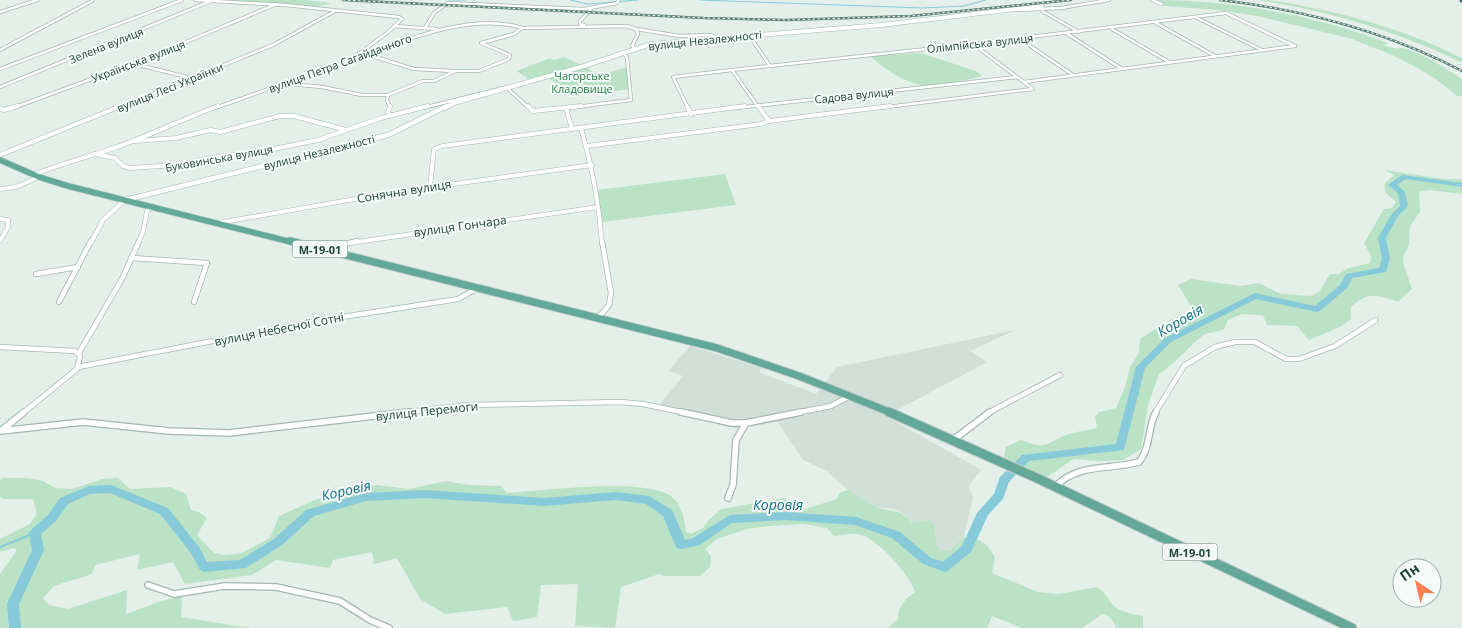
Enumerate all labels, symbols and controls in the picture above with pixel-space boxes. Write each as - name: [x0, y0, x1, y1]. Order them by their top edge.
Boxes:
- street label: Зелена вулиця: [67, 23, 145, 67]
- street label: вулиця Незалежності: [648, 27, 762, 53]
- street label: вулиця Петра Сагайдачного: [267, 30, 414, 96]
- street label: Олімпійська вулиця: [926, 30, 1034, 56]
- street label: Українська вулиця: [89, 36, 187, 86]
- street label: вулиця Лесі Українки: [115, 59, 225, 115]
- park label: Чагорське Кладовище: [551, 68, 613, 96]
- street label: Садова вулиця: [814, 83, 894, 107]
- street label: вулиця Незалежності: [262, 131, 376, 173]
- street label: Буковинська вулиця: [164, 141, 274, 175]
- street label: Сонячна вулиця: [356, 175, 452, 207]
- street label: вулиця Гончара: [412, 211, 508, 241]
- road number: М-19-01: [292, 240, 348, 258]
- water label: Коровія: [1154, 299, 1206, 341]
- street label: вулиця Небесної Сотні: [213, 308, 345, 350]
- street label: вулиця Перемоги: [375, 397, 479, 425]
- water label: Коровія: [319, 475, 373, 505]
- water label: Коровія: [753, 495, 803, 514]
- road number: М-19-01: [1162, 544, 1218, 560]
- north arrow: [1392, 558, 1442, 608]
- text: Пн: [1396, 559, 1423, 585]

